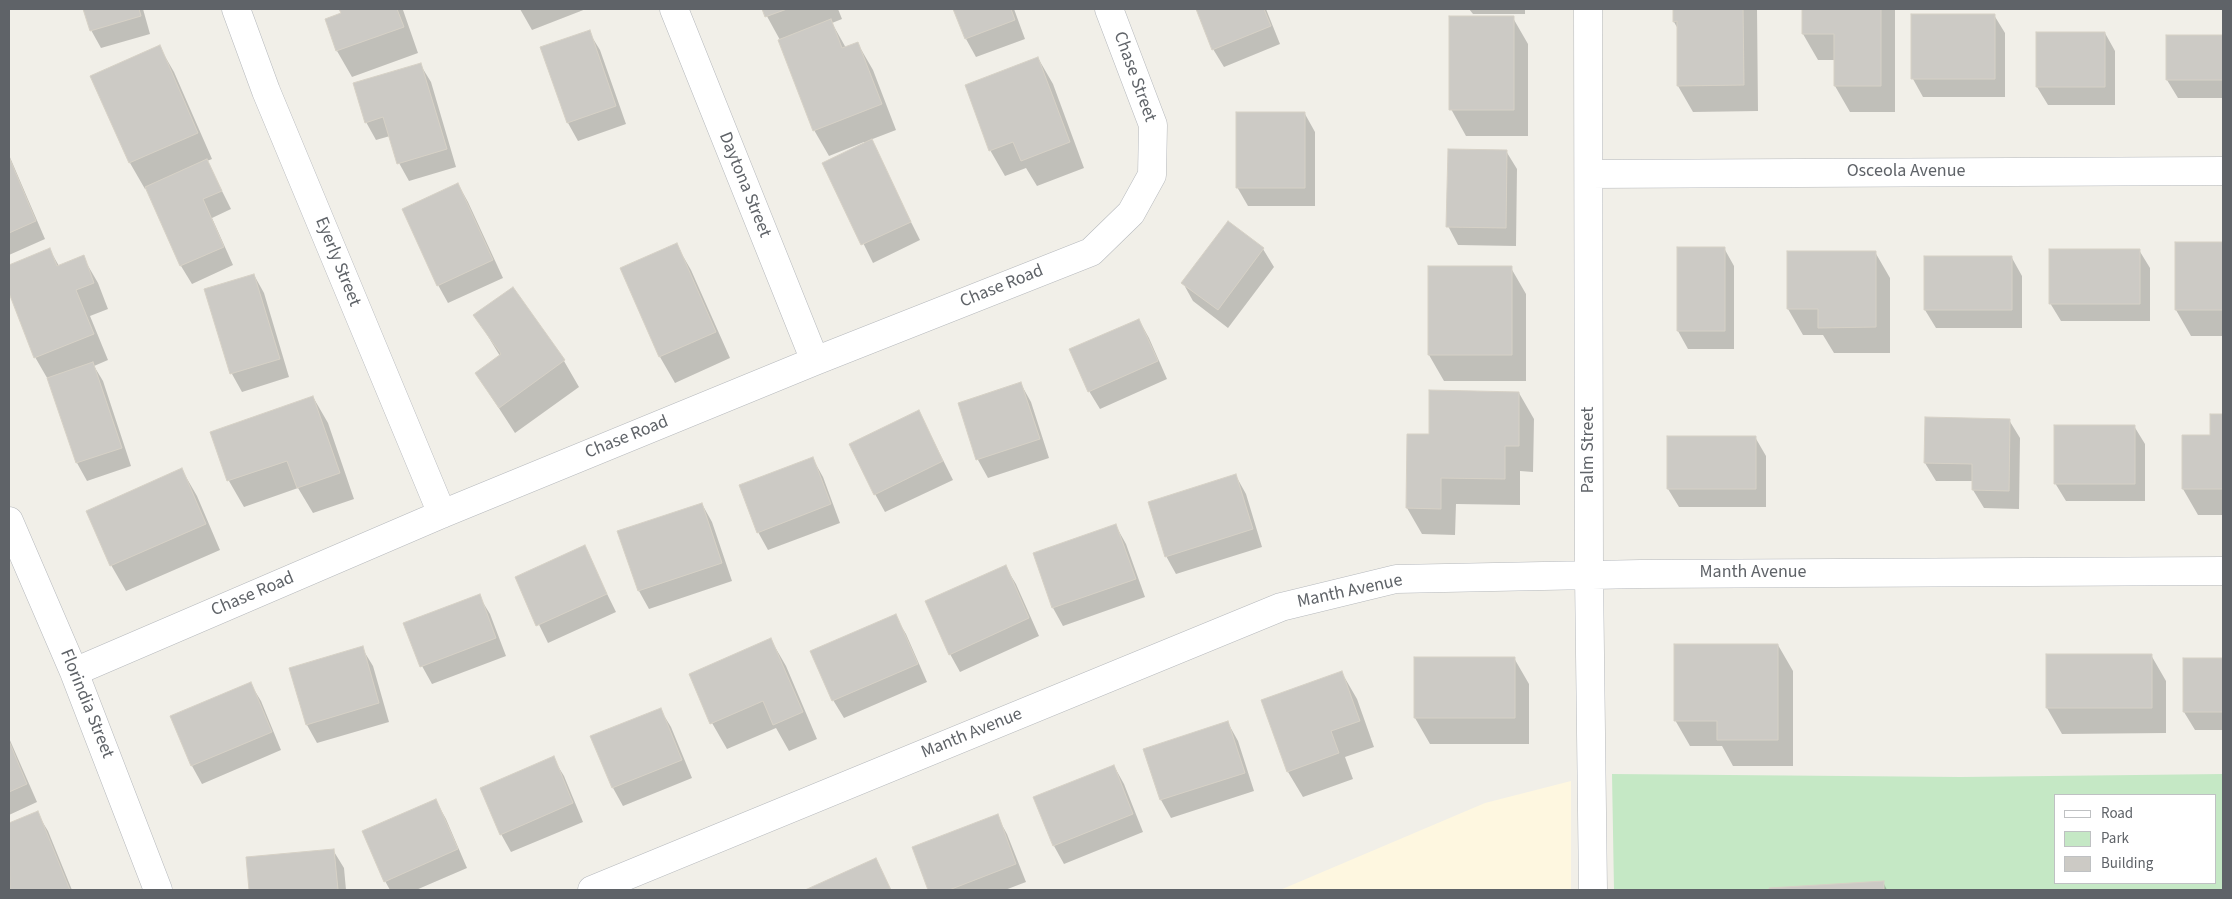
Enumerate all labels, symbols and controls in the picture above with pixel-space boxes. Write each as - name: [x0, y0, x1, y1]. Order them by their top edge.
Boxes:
- street label: Chase Street: [1108, 29, 1160, 125]
- street label: Daytona Street: [713, 129, 775, 241]
- street label: Osceola Avenue: [1847, 161, 1965, 183]
- street label: Eyerly Street: [309, 214, 365, 310]
- street label: Chase Road: [957, 261, 1047, 313]
- street label: Palm Street: [1578, 407, 1600, 493]
- street label: Chase Road: [582, 412, 672, 464]
- street label: Manth Avenue: [1700, 562, 1806, 584]
- street label: Chase Road: [208, 568, 298, 622]
- street label: Manth Avenue: [1295, 570, 1405, 614]
- street label: Florindia Street: [54, 646, 118, 762]
- street label: Manth Avenue: [918, 704, 1026, 764]
- legend: [2054, 794, 2217, 884]
- text: Road: [2101, 803, 2133, 824]
- text: Park: [2101, 828, 2129, 849]
- text: Building: [2101, 853, 2153, 874]

